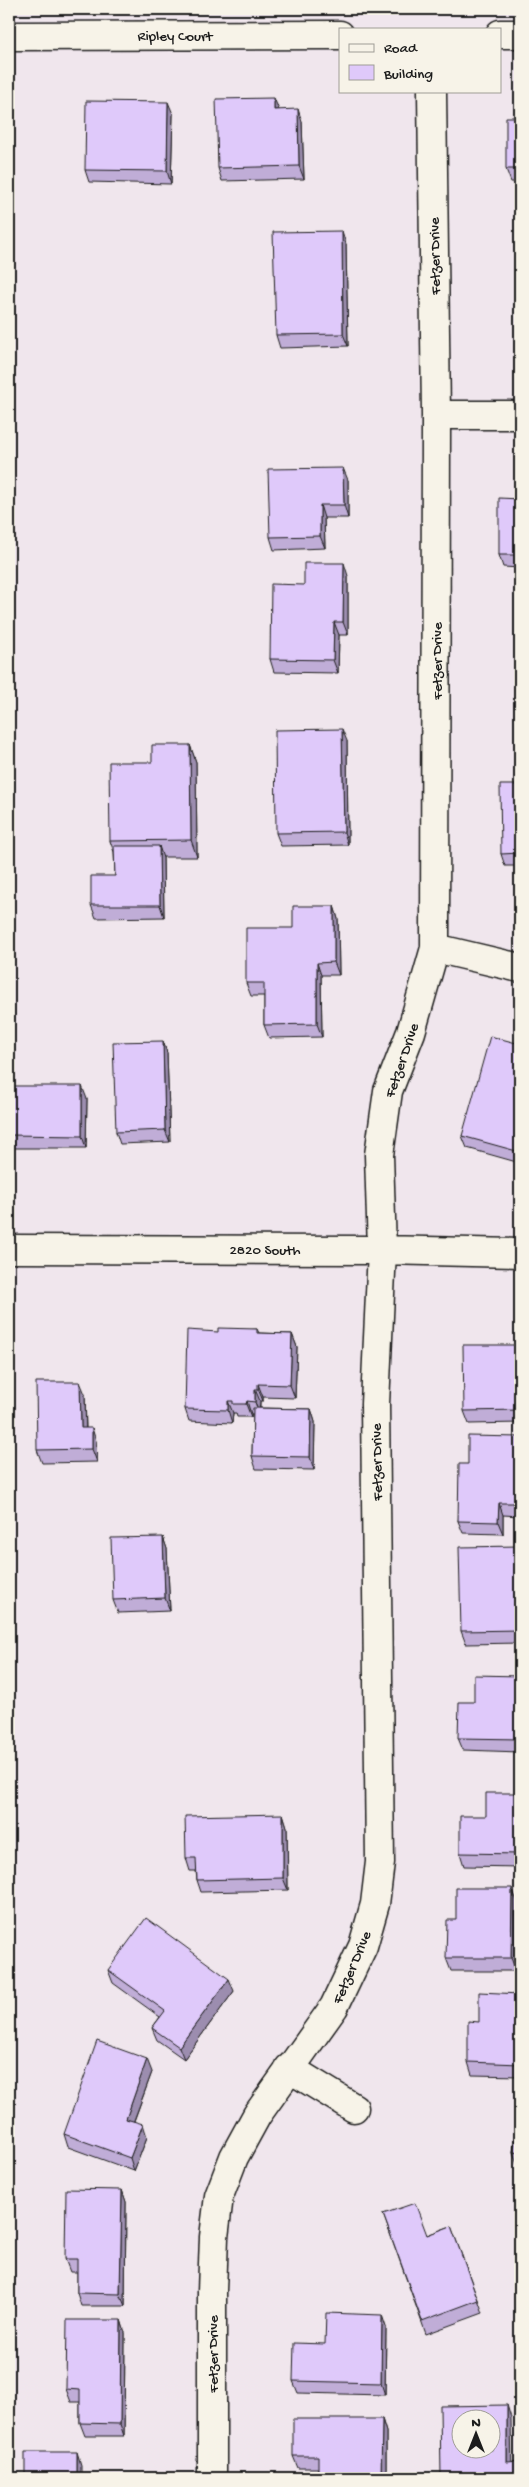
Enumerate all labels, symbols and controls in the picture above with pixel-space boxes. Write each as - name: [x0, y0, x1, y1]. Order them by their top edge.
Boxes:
- street label: Ripley Court: [138, 28, 214, 46]
- legend: [339, 28, 502, 92]
- text: Road: [384, 40, 418, 58]
- text: Building: [383, 66, 433, 84]
- street label: Fetzer Drive: [426, 217, 446, 296]
- street label: Fetzer Drive: [429, 622, 447, 701]
- street label: Fetzer Drive: [381, 1021, 424, 1101]
- street label: 2820 South: [230, 1242, 300, 1260]
- street label: Fetzer Drive: [368, 1423, 388, 1502]
- street label: Fetzer Drive: [329, 1928, 376, 2008]
- street label: Fetzer Drive: [205, 2315, 223, 2394]
- north arrow: [452, 2410, 502, 2460]
- text: N: [471, 2415, 481, 2432]

